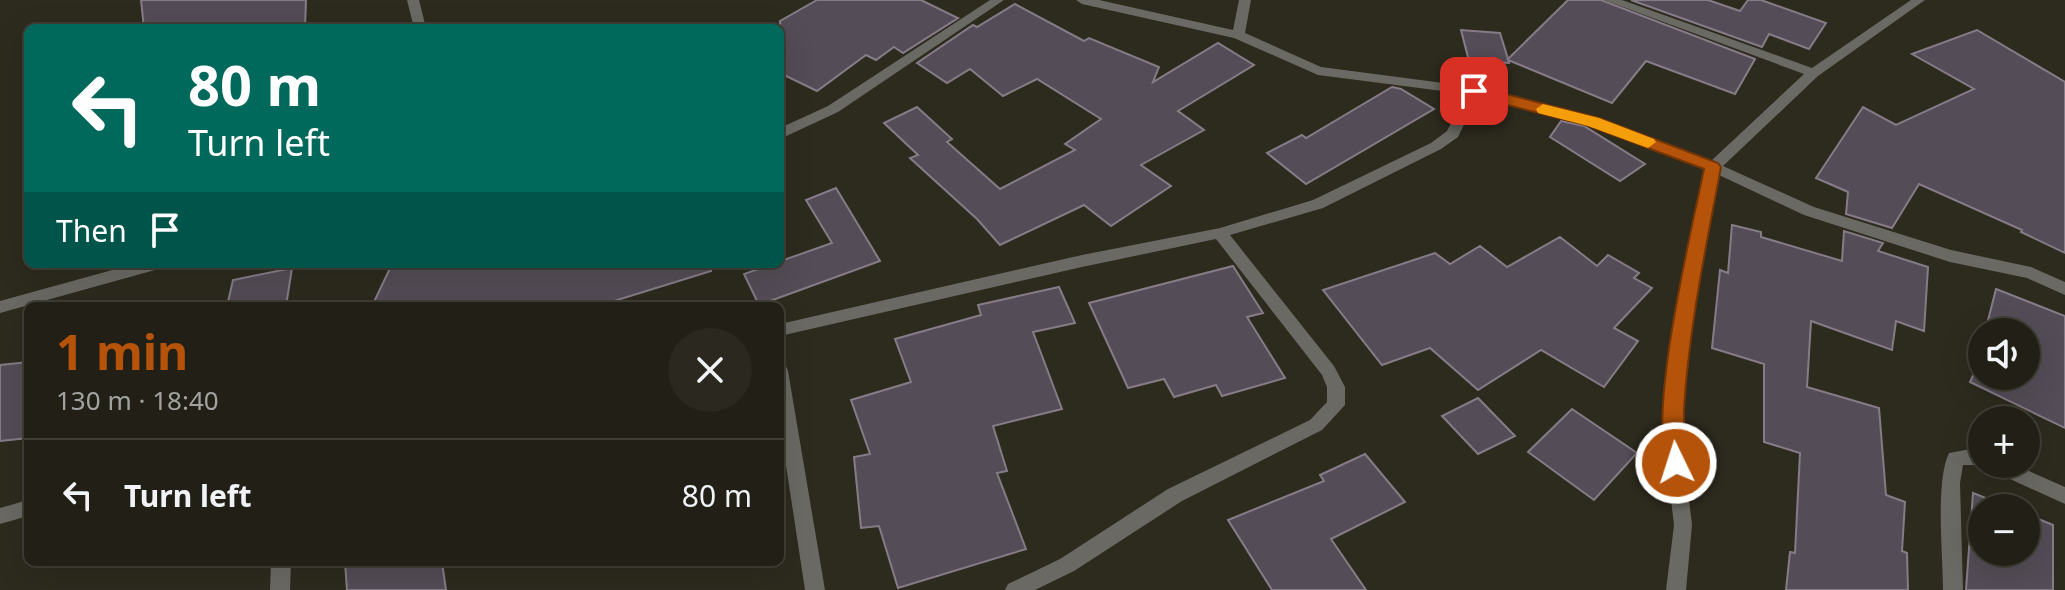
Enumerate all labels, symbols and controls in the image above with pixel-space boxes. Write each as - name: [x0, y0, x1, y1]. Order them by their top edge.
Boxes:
- text: 80 m: [188, 46, 321, 122]
- icon: left: [56, 56, 160, 160]
- pin: [1440, 57, 1508, 125]
- icon: arrive: [1452, 69, 1496, 113]
- text: Turn left: [188, 118, 330, 167]
- icon: arrive: [143, 208, 187, 252]
- text: Then: [56, 210, 127, 251]
- map controls: [1968, 318, 2040, 566]
- button: sound: [1968, 318, 2040, 390]
- text: 1 min: [56, 319, 188, 384]
- button: close: [668, 328, 752, 412]
- text: 130 m · 18:40: [56, 382, 219, 418]
- button: +: [1968, 406, 2040, 478]
- position arrow: [1634, 421, 1718, 505]
- icon: left: [56, 473, 100, 517]
- text: Turn left: [124, 475, 252, 516]
- text: 80 m: [682, 475, 752, 516]
- button: −: [1968, 494, 2040, 566]

